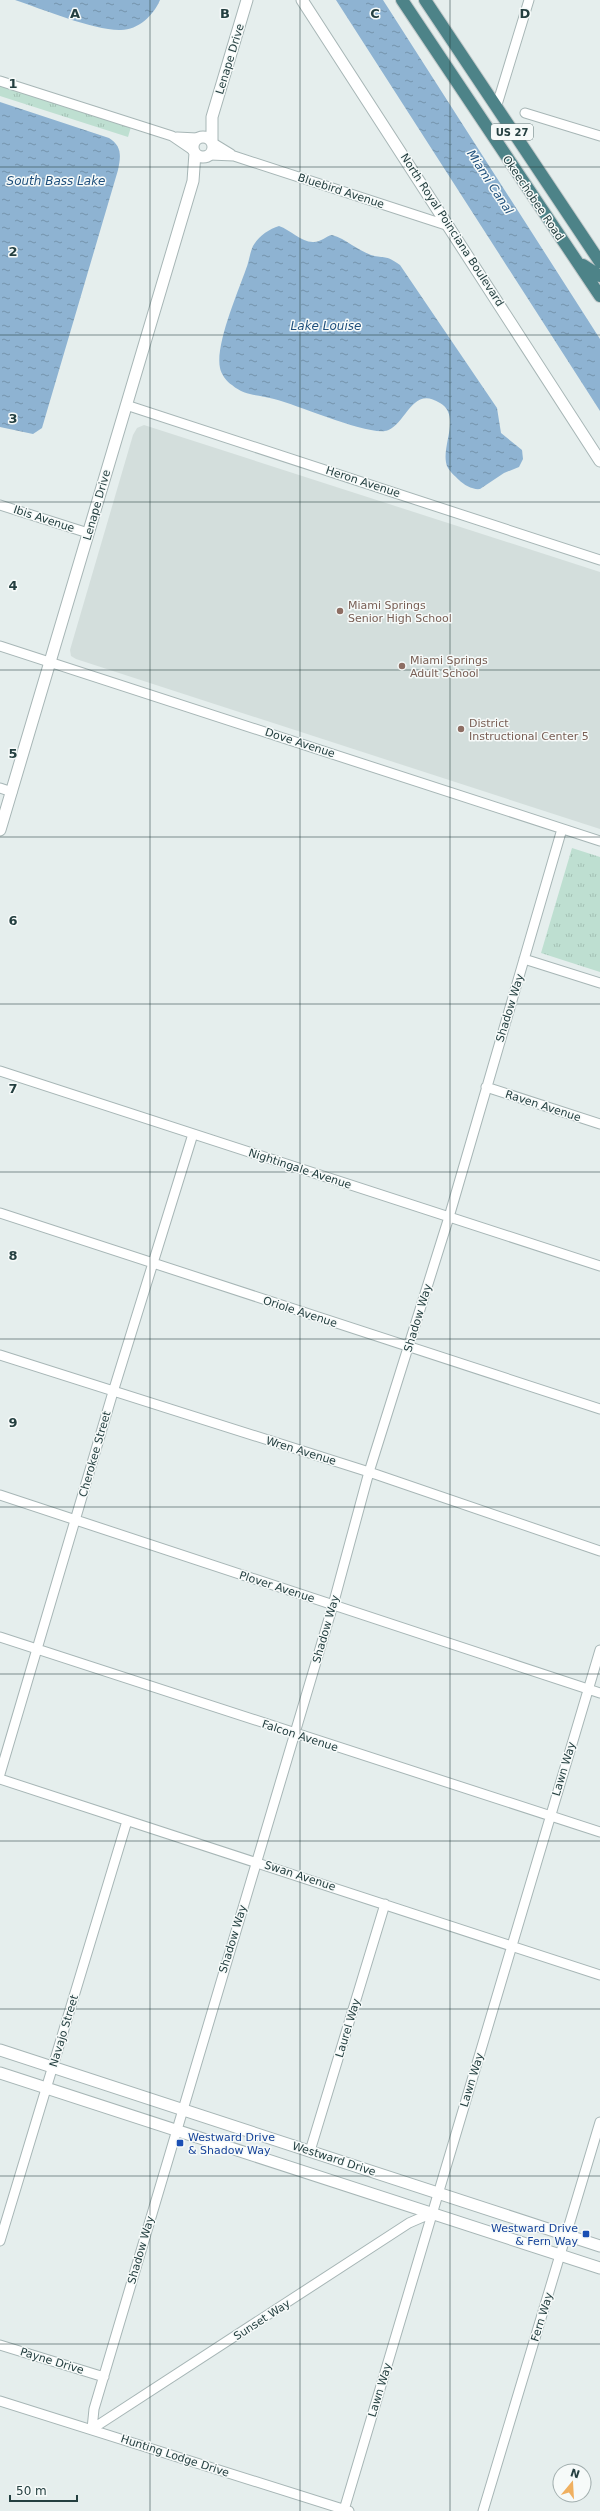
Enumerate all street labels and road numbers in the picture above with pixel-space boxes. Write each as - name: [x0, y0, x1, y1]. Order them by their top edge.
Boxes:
- street label: Lenape Drive: [213, 22, 247, 96]
- road number: US 27: [491, 124, 533, 140]
- street label: North Royal Poinciana Boulevard: [398, 151, 506, 309]
- street label: Okeechobee Road: [500, 153, 566, 243]
- street label: Bluebird Avenue: [296, 171, 386, 211]
- street label: Heron Avenue: [324, 464, 402, 500]
- street label: Lenape Drive: [81, 468, 113, 542]
- street label: Ibis Avenue: [12, 503, 76, 535]
- street label: Dove Avenue: [263, 726, 337, 761]
- street label: Shadow Way: [494, 972, 527, 1044]
- street label: Raven Avenue: [504, 1088, 583, 1124]
- street label: Nightingale Avenue: [247, 1146, 353, 1192]
- street label: Shadow Way: [402, 1282, 435, 1354]
- street label: Oriole Avenue: [261, 1294, 339, 1330]
- street label: Cherokee Street: [77, 1409, 114, 1499]
- street label: Wren Avenue: [264, 1434, 338, 1468]
- street label: Plover Avenue: [238, 1569, 317, 1605]
- street label: Shadow Way: [310, 1593, 342, 1665]
- street label: Falcon Avenue: [260, 1718, 340, 1754]
- street label: Lawn Way: [550, 1740, 579, 1798]
- street label: Swan Avenue: [263, 1858, 337, 1894]
- street label: Shadow Way: [217, 1903, 250, 1975]
- street label: Navajo Street: [47, 1993, 81, 2069]
- street label: Laurel Way: [333, 1997, 363, 2059]
- street label: Lawn Way: [458, 2051, 487, 2109]
- street label: Westward Drive: [291, 2139, 378, 2179]
- street label: Shadow Way: [125, 2214, 157, 2286]
- street label: Fern Way: [528, 2290, 556, 2343]
- street label: Sunset Way: [231, 2297, 293, 2343]
- street label: Payne Drive: [19, 2345, 86, 2377]
- street label: Lawn Way: [366, 2361, 395, 2419]
- street label: Hunting Lodge Drive: [119, 2432, 231, 2480]

